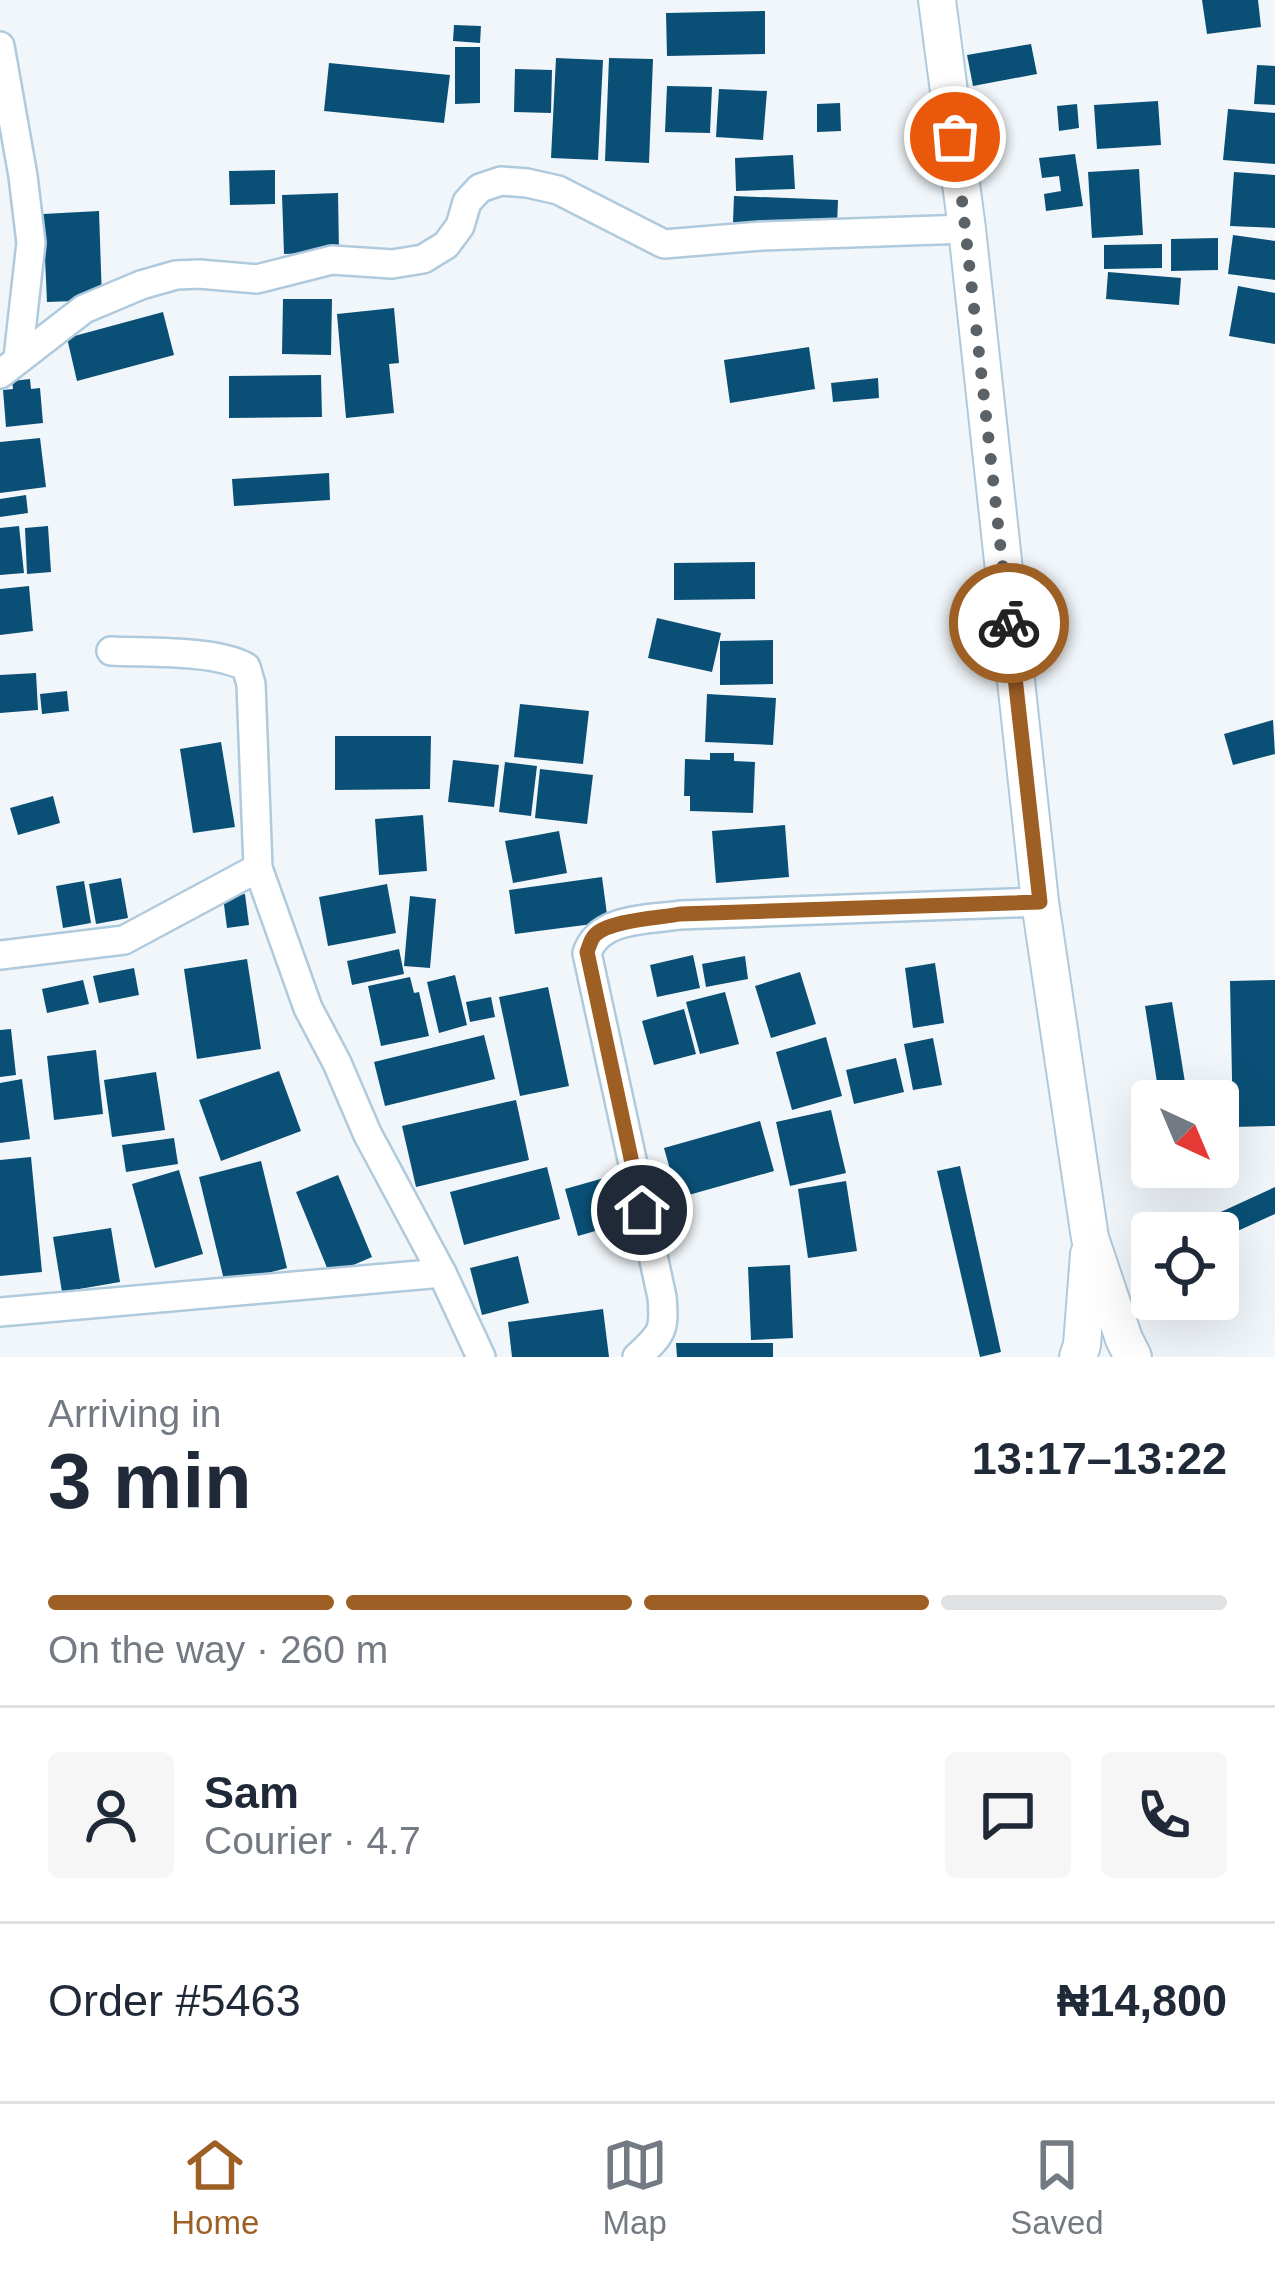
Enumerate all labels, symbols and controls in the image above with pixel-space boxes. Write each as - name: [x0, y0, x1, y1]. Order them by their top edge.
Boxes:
- pin: [904, 86, 1006, 188]
- icon: bag: [922, 104, 988, 170]
- courier: [949, 563, 1069, 683]
- icon: bike: [976, 590, 1042, 656]
- north arrow: [1131, 1080, 1239, 1188]
- map controls: [1131, 1080, 1239, 1320]
- pin: [591, 1159, 693, 1261]
- icon: home: [609, 1177, 675, 1243]
- button: locate: [1131, 1212, 1239, 1320]
- text: Arriving in: [48, 1392, 221, 1435]
- text: 13:17–13:22: [972, 1433, 1227, 1484]
- text: 3 min: [48, 1437, 252, 1525]
- text: On the way · 260 m: [48, 1628, 388, 1671]
- button: person: [48, 1752, 174, 1878]
- button: chat: [945, 1752, 1071, 1878]
- button: phone: [1101, 1752, 1227, 1878]
- text: Sam: [204, 1767, 299, 1818]
- text: Courier · 4.7: [204, 1819, 421, 1862]
- text: Order #5463: [48, 1975, 301, 2026]
- text: ₦14,800: [1057, 1975, 1227, 2026]
- tab: Home: [171, 2132, 259, 2242]
- tab: Map: [602, 2132, 668, 2242]
- tab: Saved: [1010, 2132, 1104, 2242]

